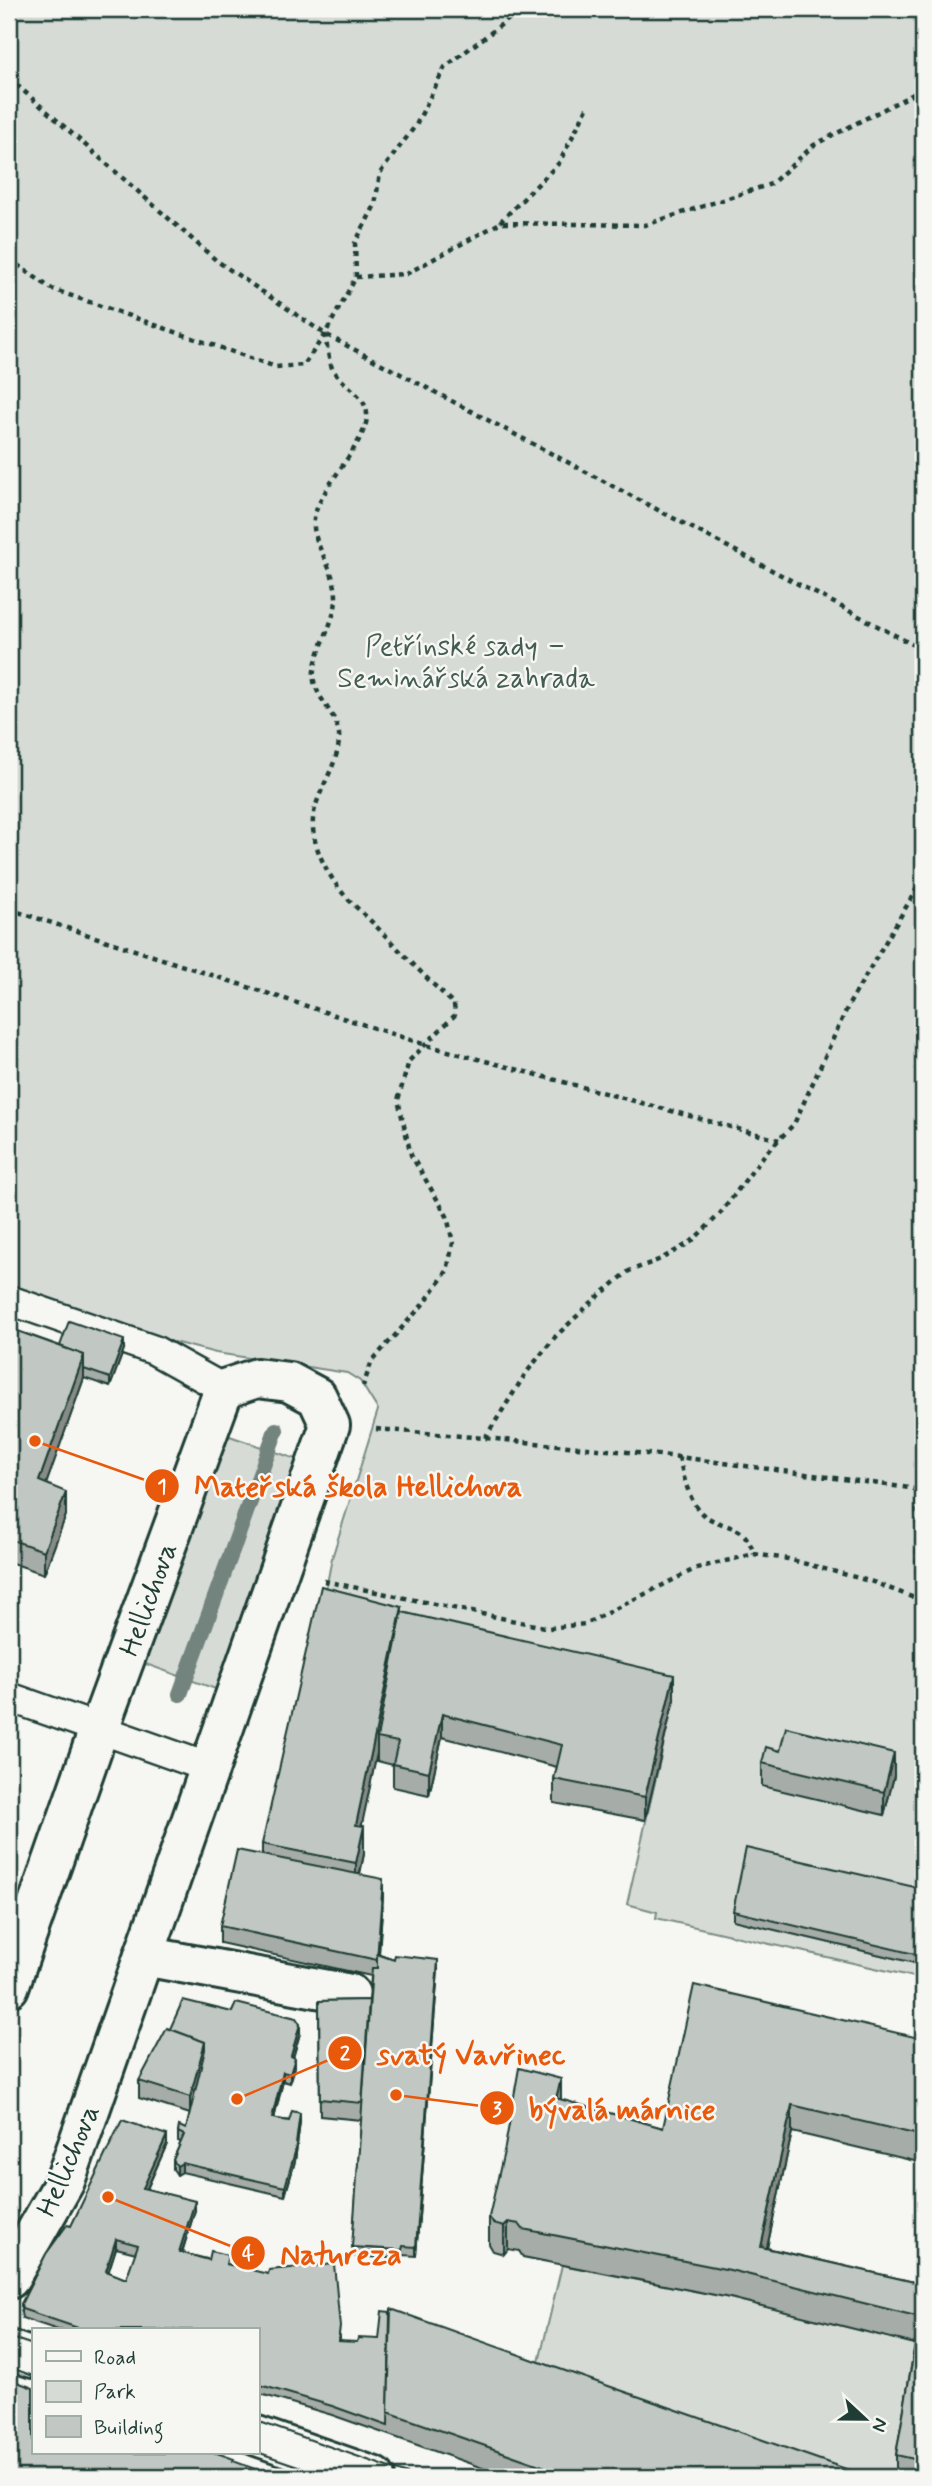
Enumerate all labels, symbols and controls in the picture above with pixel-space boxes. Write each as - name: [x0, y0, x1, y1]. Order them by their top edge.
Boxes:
- park label: Petřínské sady – Seminářská zahrada: [337, 629, 595, 698]
- callout: Mateřská škola Hellichova: [144, 1460, 536, 1511]
- text: Mateřská škola Hellichova: [194, 1468, 522, 1507]
- text: 1: [157, 1473, 167, 1501]
- street label: Hellichova: [112, 1538, 187, 1662]
- callout: svatý Vavřinec: [328, 2028, 580, 2079]
- text: svatý Vavřinec: [375, 2036, 566, 2075]
- text: 2: [340, 2040, 351, 2068]
- callout: bývalá márnice: [480, 2083, 730, 2134]
- text: bývalá márnice: [529, 2091, 715, 2130]
- text: 3: [492, 2096, 502, 2124]
- street label: Hellichova: [29, 2099, 109, 2223]
- callout: Natureza: [231, 2228, 415, 2279]
- text: Natureza: [280, 2236, 402, 2275]
- text: 4: [242, 2240, 255, 2268]
- legend: [32, 2328, 259, 2454]
- text: Road: [94, 2344, 136, 2372]
- text: Park: [94, 2378, 136, 2406]
- north arrow: [830, 2384, 900, 2454]
- text: Building: [94, 2414, 164, 2444]
- text: N: [865, 2414, 893, 2435]

